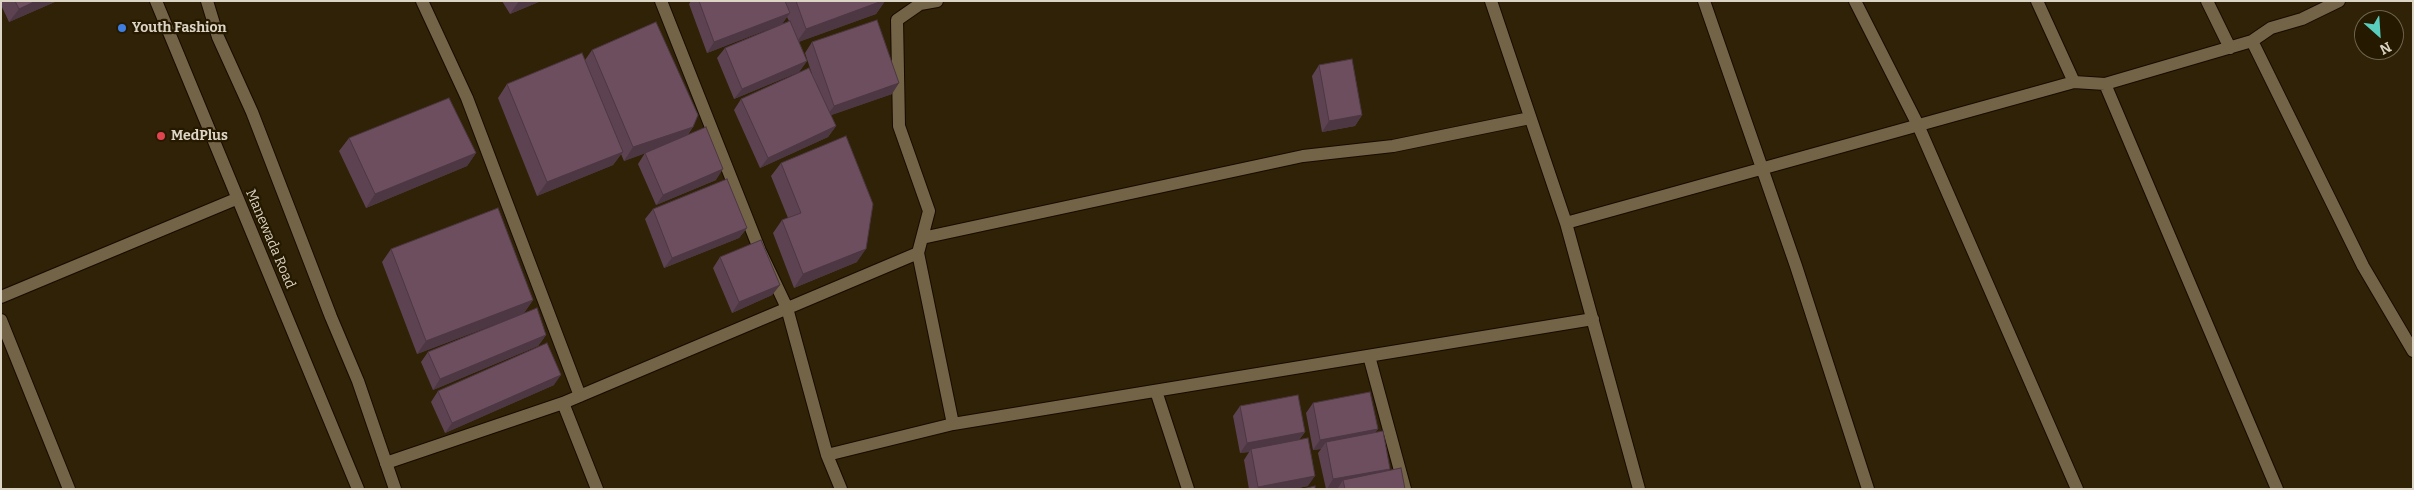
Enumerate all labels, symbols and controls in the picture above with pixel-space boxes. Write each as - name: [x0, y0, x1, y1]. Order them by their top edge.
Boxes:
- north arrow: [2354, 10, 2404, 60]
- place label: Youth Fashion: [132, 20, 227, 36]
- marker: Youth Fashion: [116, 22, 128, 34]
- text: N: [2377, 38, 2394, 58]
- place label: MedPlus: [171, 128, 228, 144]
- marker: MedPlus: [155, 130, 167, 142]
- street label: Manewada Road: [242, 187, 298, 291]

